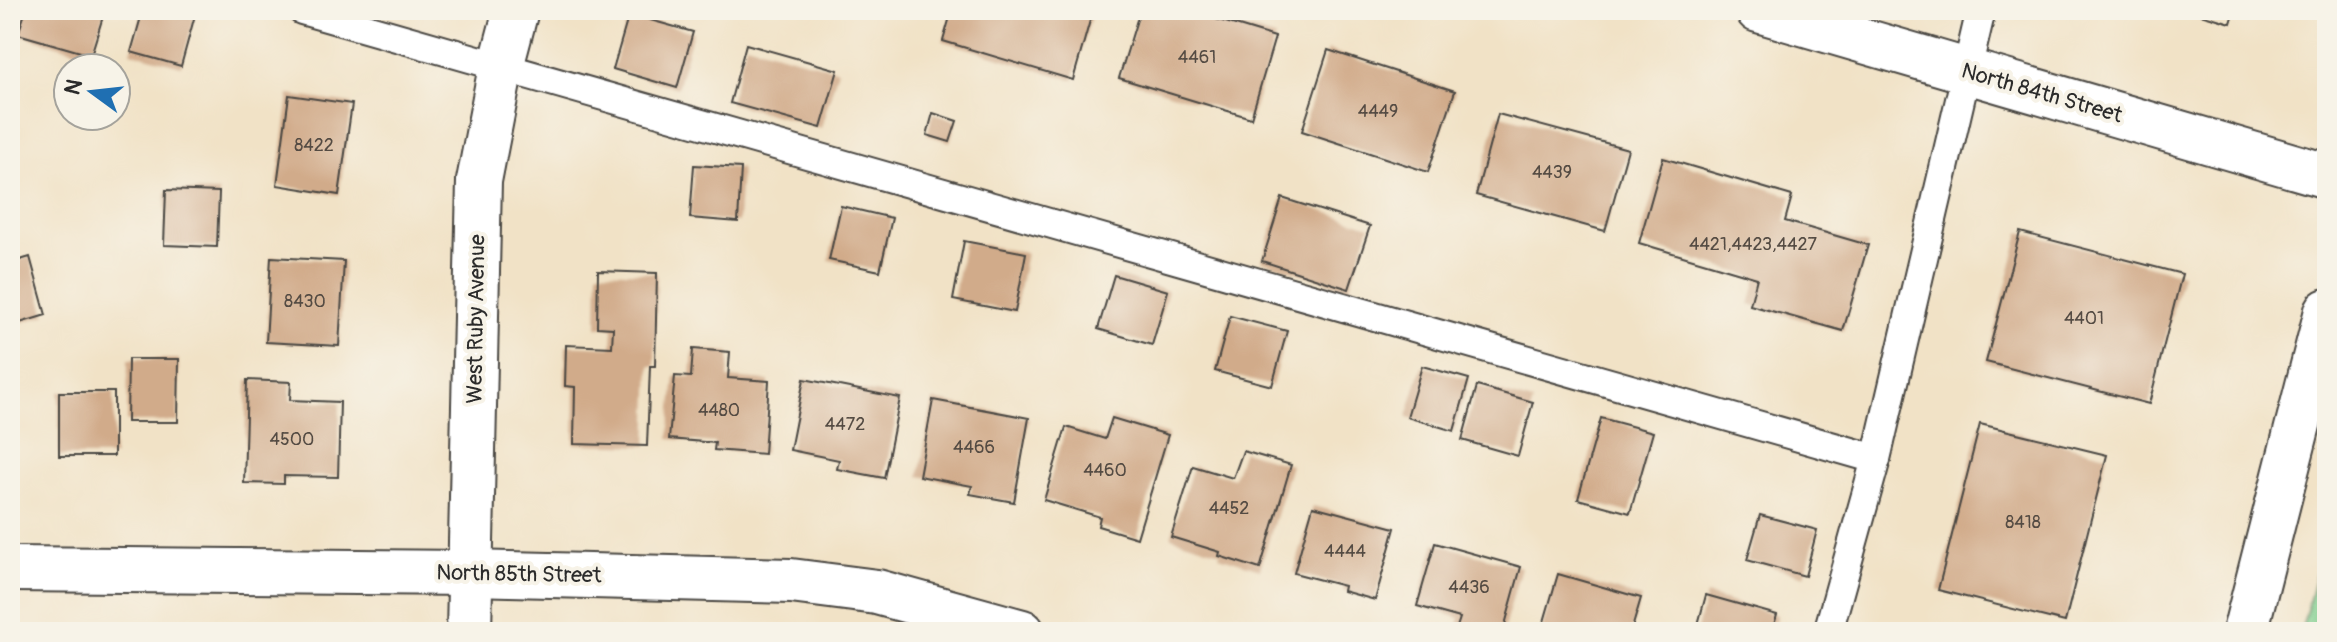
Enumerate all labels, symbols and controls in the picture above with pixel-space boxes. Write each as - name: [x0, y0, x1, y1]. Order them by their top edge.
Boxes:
- house number: 4461: [1178, 46, 1216, 69]
- north arrow: [52, 52, 132, 132]
- street label: North 84th Street: [1958, 57, 2126, 129]
- text: N: [58, 76, 89, 98]
- house number: 4449: [1358, 100, 1398, 123]
- house number: 8422: [294, 134, 334, 157]
- house number: 4439: [1532, 161, 1572, 184]
- house number: 4421,4423,4427: [1689, 233, 1817, 256]
- street label: West Ruby Avenue: [461, 234, 491, 404]
- house number: 8430: [284, 290, 326, 313]
- house number: 4401: [2064, 307, 2104, 330]
- house number: 4480: [698, 399, 740, 422]
- house number: 4472: [825, 413, 865, 436]
- house number: 4500: [270, 428, 314, 451]
- house number: 4466: [953, 436, 995, 459]
- house number: 4460: [1083, 459, 1127, 482]
- house number: 4452: [1209, 497, 1249, 520]
- house number: 8418: [2005, 511, 2041, 534]
- house number: 4444: [1324, 540, 1366, 563]
- street label: North 85th Street: [436, 559, 602, 589]
- house number: 4436: [1448, 576, 1490, 599]

